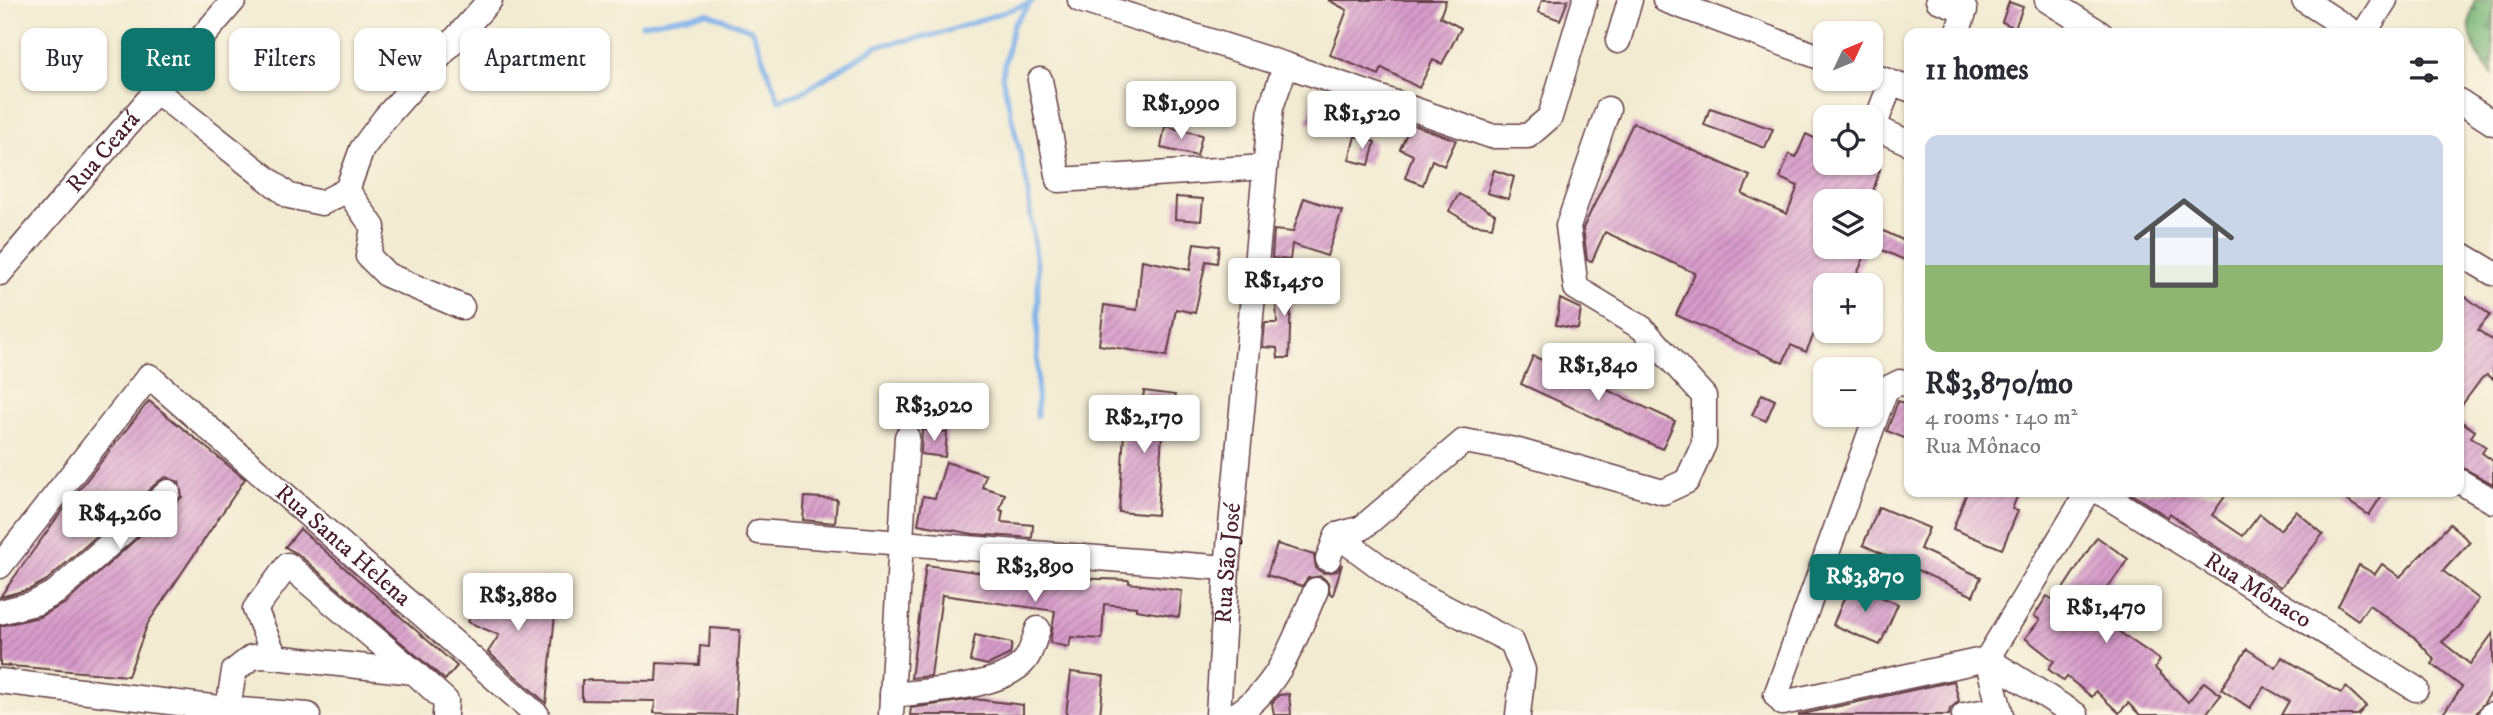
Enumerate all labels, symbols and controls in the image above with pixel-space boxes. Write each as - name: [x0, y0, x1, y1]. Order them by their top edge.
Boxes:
- north arrow: [1813, 21, 1883, 91]
- map controls: [1813, 21, 1883, 427]
- chip: Buy: [21, 28, 107, 91]
- chip: Rent: [121, 28, 215, 91]
- chip: Filters: [229, 28, 340, 91]
- chip: New: [354, 28, 446, 91]
- chip: Apartment: [460, 28, 610, 91]
- icon: filters: [2405, 51, 2443, 89]
- text: 11 homes: [1925, 52, 2029, 89]
- pin: R$1,990: [1116, 82, 1246, 141]
- text: R$1,990: [1142, 89, 1220, 118]
- pin: R$1,520: [1297, 92, 1427, 151]
- text: R$1,520: [1323, 99, 1401, 128]
- street label: Rua Ceará: [60, 105, 147, 199]
- button: locate: [1813, 105, 1883, 175]
- icon: home: [2121, 180, 2247, 306]
- button: layers: [1813, 189, 1883, 259]
- pin: R$1,450: [1219, 258, 1349, 318]
- text: R$1,450: [1244, 266, 1324, 295]
- button: +: [1813, 273, 1883, 343]
- pin: R$1,840: [1533, 344, 1663, 403]
- text: R$1,840: [1558, 351, 1638, 380]
- button: −: [1813, 357, 1883, 427]
- text: R$3,870/mo: [1925, 366, 2073, 403]
- pin: R$3,920: [869, 384, 999, 443]
- text: R$3,920: [895, 391, 973, 420]
- pin: R$2,170: [1079, 396, 1209, 455]
- text: R$2,170: [1105, 403, 1183, 432]
- text: 4 rooms · 140 m²: [1925, 403, 2078, 432]
- text: Rua Mônaco: [1925, 432, 2041, 461]
- street label: Rua Santa Helena: [269, 478, 418, 613]
- pin: R$4,260: [55, 491, 185, 551]
- text: R$4,260: [78, 499, 162, 528]
- street label: Rua São José: [1209, 501, 1248, 625]
- pin: R$3,890: [970, 544, 1100, 604]
- street label: Rua Mônaco: [2199, 546, 2317, 635]
- text: R$3,890: [996, 552, 1074, 581]
- pin: R$3,870: [1800, 554, 1930, 614]
- text: R$3,870: [1826, 562, 1904, 591]
- pin: R$3,880: [453, 574, 583, 633]
- text: R$3,880: [479, 581, 557, 610]
- pin: R$1,470: [2041, 586, 2171, 645]
- text: R$1,470: [2066, 593, 2146, 622]

